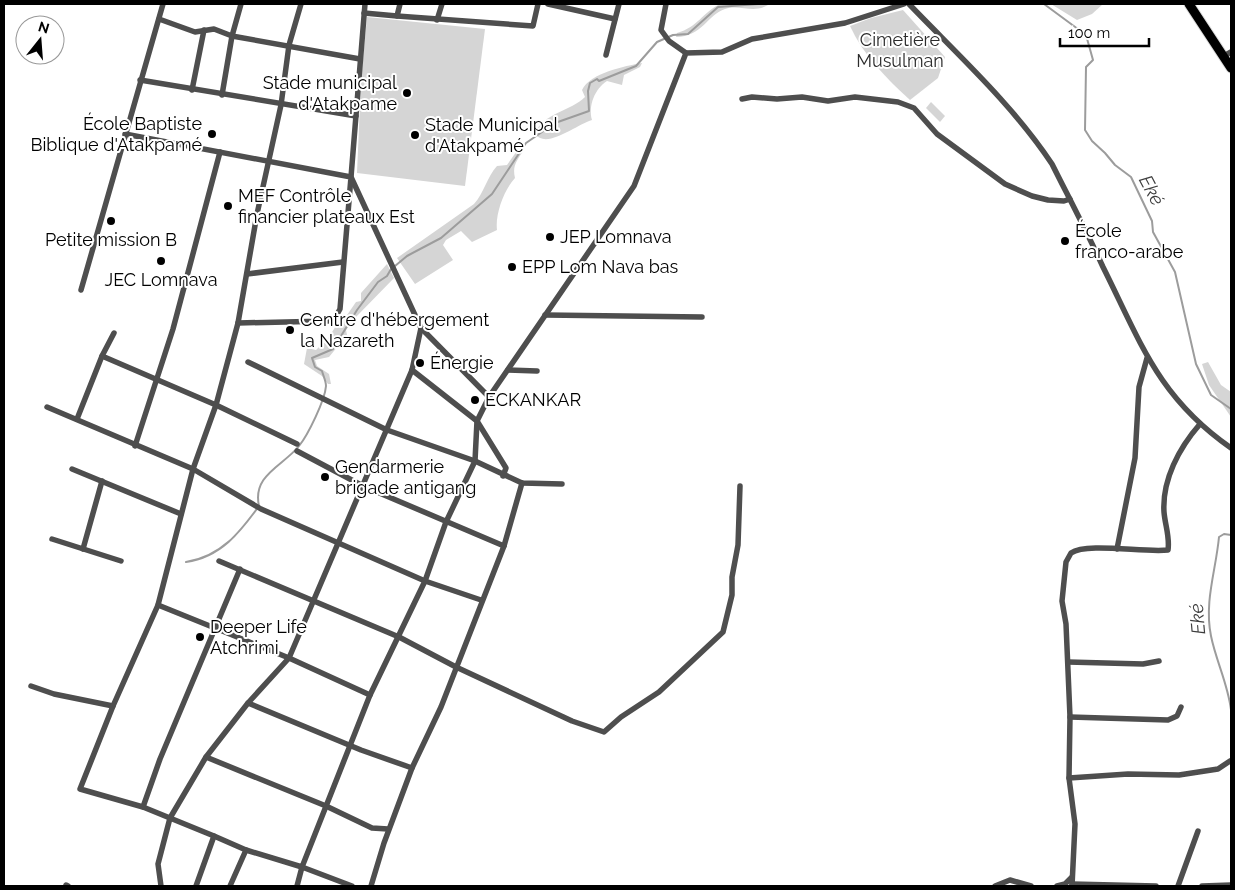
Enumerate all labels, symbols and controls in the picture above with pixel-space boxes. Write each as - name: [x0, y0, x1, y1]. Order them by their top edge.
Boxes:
- north arrow: [15, 15, 65, 65]
- scale bar: [1060, 15, 1149, 47]
- text: N: [36, 18, 51, 37]
- text: 100 m: [1068, 24, 1110, 42]
- park label: Cimetière Musulman: [856, 29, 944, 71]
- place label: Stade municipal d'Atakpame: [263, 72, 397, 114]
- marker: Stade municipal d'Atakpame: [401, 87, 413, 99]
- place label: École Baptiste Biblique d'Atakpamé: [30, 112, 202, 155]
- place label: Stade Municipal d'Atakpamé: [425, 114, 559, 156]
- marker: École Baptiste Biblique d'Atakpamé: [206, 128, 218, 140]
- marker: Stade Municipal d'Atakpamé: [409, 129, 421, 141]
- water label: Eké: [1135, 171, 1169, 209]
- place label: MEF Contrôle financier plateaux Est: [238, 185, 415, 227]
- marker: MEF Contrôle financier plateaux Est: [222, 200, 234, 212]
- marker: Petite mission B: [105, 215, 117, 227]
- place label: École franco-arabe: [1075, 219, 1184, 262]
- place label: JEP Lomnava: [560, 226, 672, 247]
- place label: Petite mission B: [45, 229, 177, 250]
- marker: JEP Lomnava: [544, 231, 556, 243]
- marker: École franco-arabe: [1059, 235, 1071, 247]
- marker: JEC Lomnava: [155, 255, 167, 267]
- place label: EPP Lom Nava bas: [522, 256, 679, 277]
- marker: EPP Lom Nava bas: [506, 261, 518, 273]
- place label: JEC Lomnava: [104, 269, 218, 290]
- place label: Centre d'hébergement la Nazareth: [300, 309, 489, 351]
- marker: Centre d'hébergement la Nazareth: [284, 324, 296, 336]
- place label: Énergie: [430, 351, 494, 373]
- marker: Énergie: [414, 357, 426, 369]
- place label: ECKANKAR: [485, 389, 581, 410]
- marker: ECKANKAR: [469, 394, 481, 406]
- place label: Gendarmerie brigade antigang: [335, 456, 476, 498]
- marker: Gendarmerie brigade antigang: [319, 471, 331, 483]
- water label: Eké: [1185, 602, 1209, 636]
- place label: Deeper Life Atchrimi: [210, 616, 307, 658]
- marker: Deeper Life Atchrimi: [194, 631, 206, 643]

